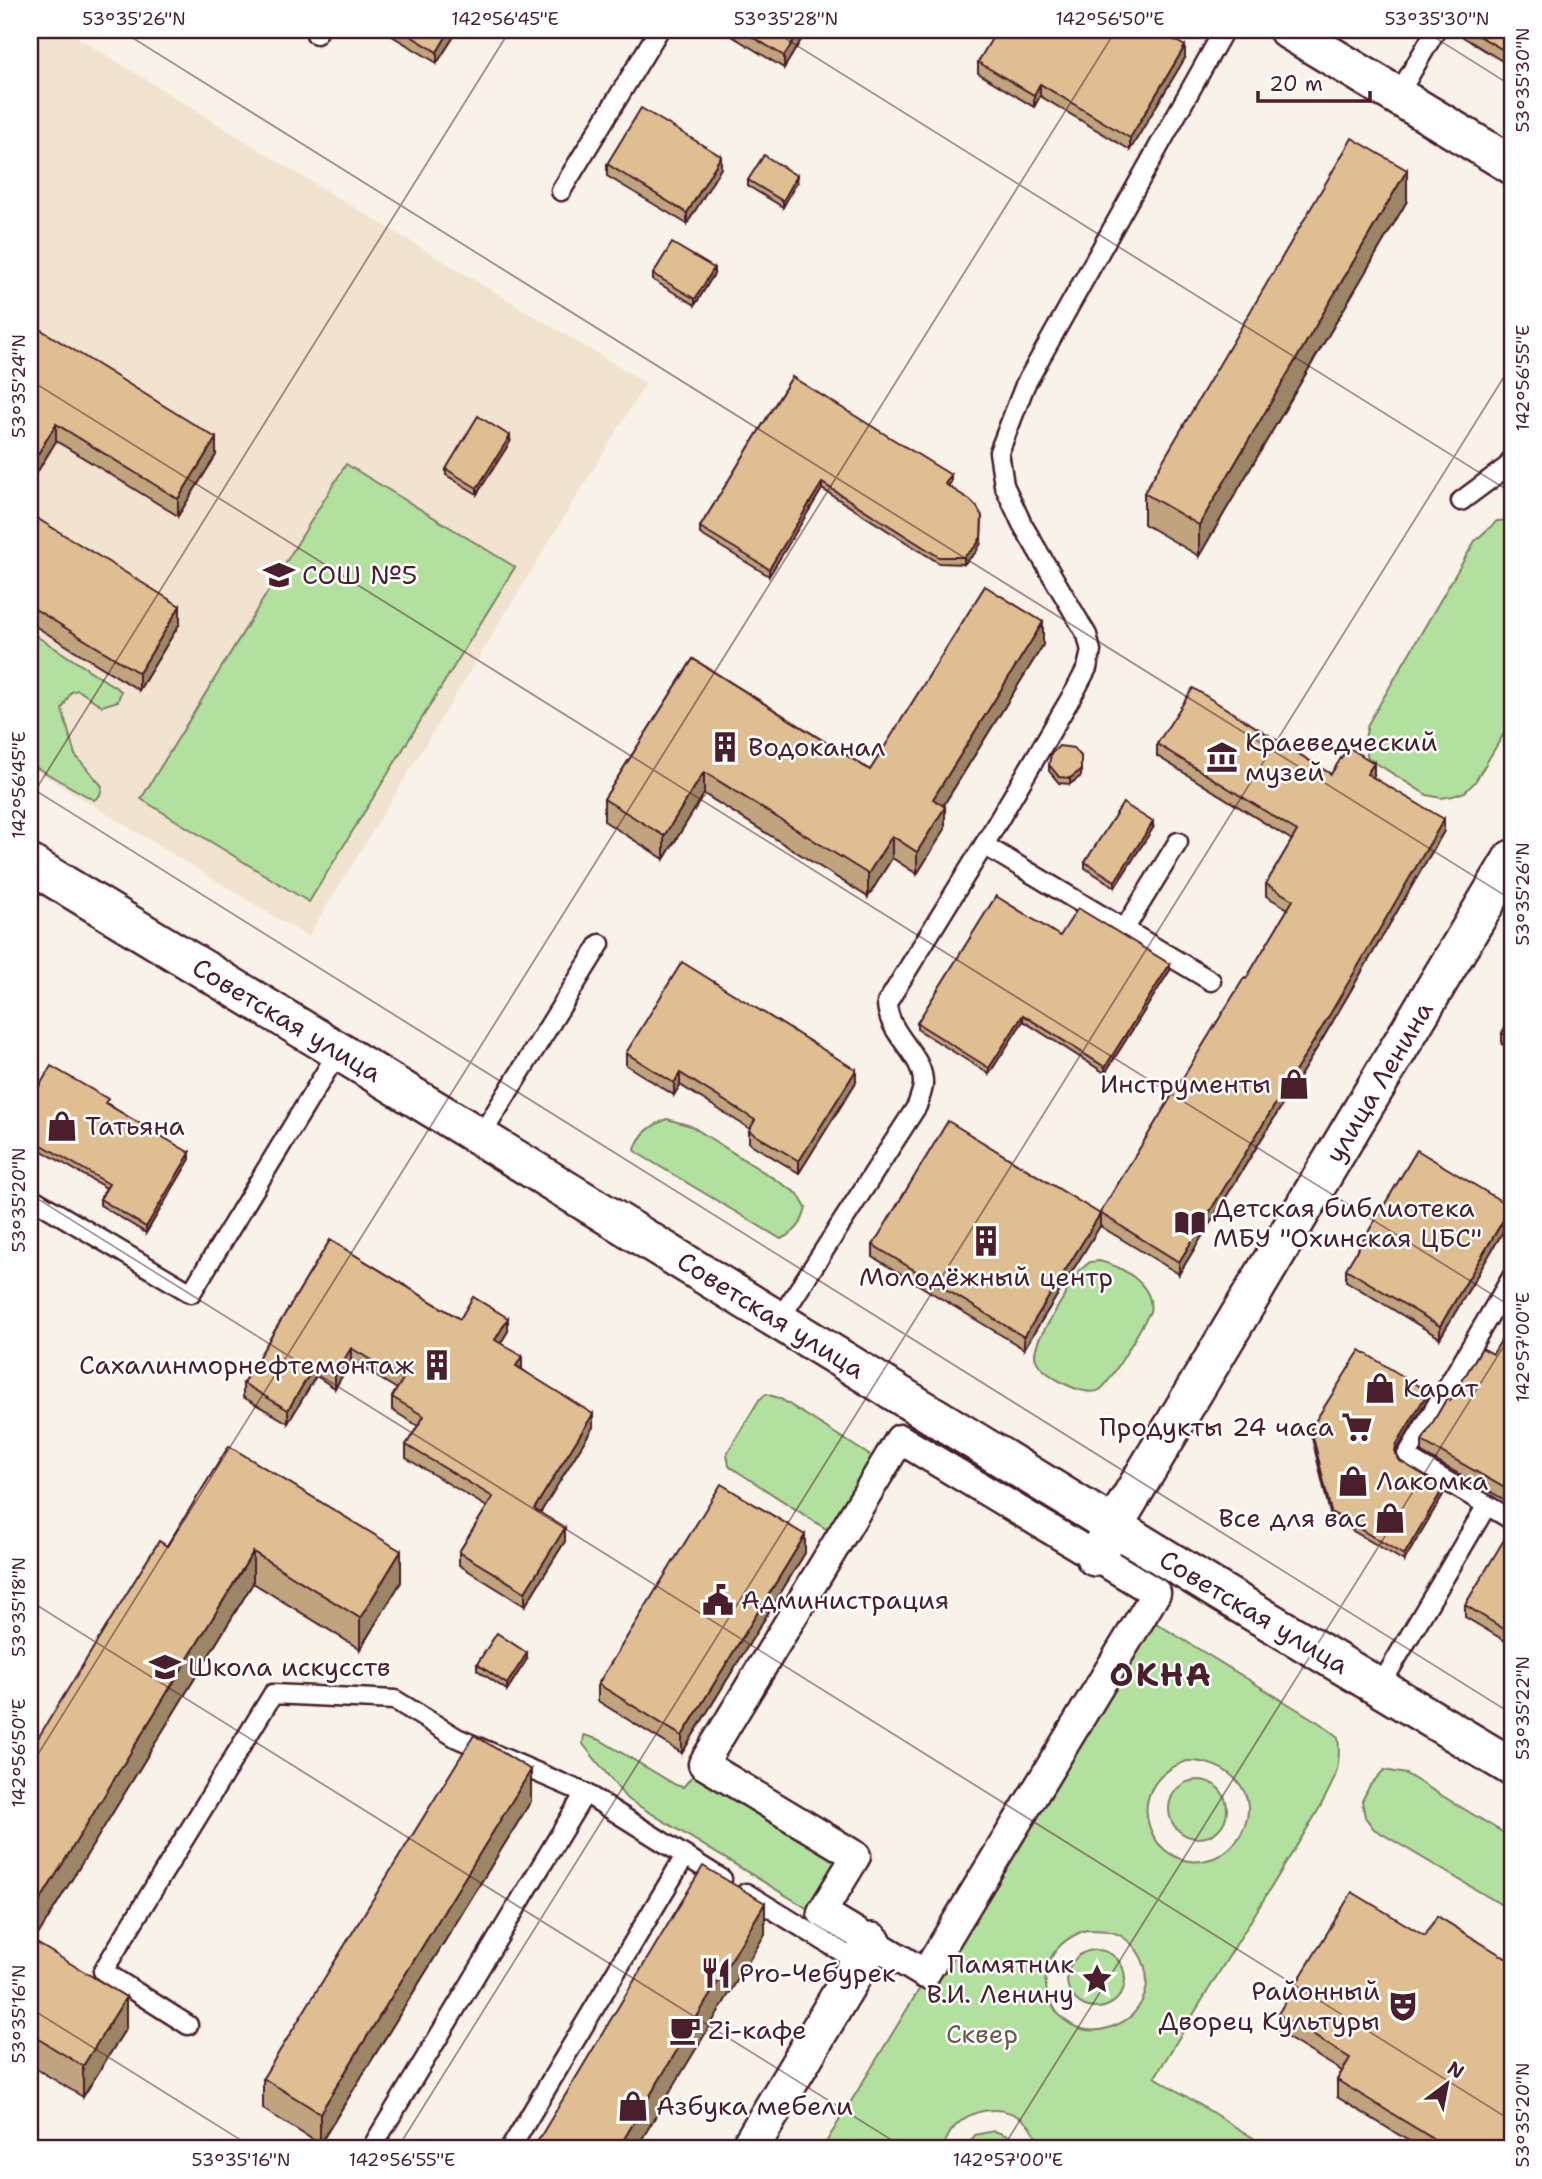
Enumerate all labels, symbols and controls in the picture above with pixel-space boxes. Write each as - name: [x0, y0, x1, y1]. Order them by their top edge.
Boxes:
- text: 53°35'26"N: [82, 7, 186, 31]
- text: 142°56'45"E: [451, 7, 559, 31]
- text: 53°35'28"N: [734, 7, 838, 31]
- text: 142°56'50"E: [1056, 7, 1164, 31]
- text: 53°35'30"N: [1384, 7, 1490, 31]
- text: 53°35'30"N: [1511, 27, 1535, 133]
- scale bar: [1258, 60, 1370, 104]
- text: 20 m: [1269, 70, 1323, 98]
- text: 142°56'55"E: [1511, 325, 1535, 431]
- text: 53°35'24"N: [7, 334, 31, 438]
- place label: СОШ №5: [302, 557, 417, 592]
- school or university icon: СОШ №5: [262, 558, 296, 592]
- place label: Краеведческий музей: [1245, 724, 1437, 789]
- place label: Водоканал: [748, 729, 886, 764]
- building icon: Водоканал: [708, 730, 742, 764]
- text: 142°56'45"E: [7, 731, 31, 839]
- museum icon: Краеведческий музей: [1205, 740, 1239, 774]
- text: 53°35'26"N: [1511, 842, 1535, 946]
- street label: Советская улица: [186, 949, 388, 1090]
- street label: улица Ленина: [1317, 995, 1441, 1169]
- place label: Инструменты: [1100, 1066, 1271, 1101]
- shop icon: Инструменты: [1277, 1067, 1311, 1101]
- place label: Татьяна: [85, 1108, 185, 1143]
- shop icon: Татьяна: [45, 1109, 79, 1143]
- text: 53°35'20"N: [7, 1148, 31, 1252]
- place label: Детская библиотека МБУ "Охинская ЦБС": [1213, 1190, 1482, 1255]
- library icon: Детская библиотека МБУ "Охинская ЦБС": [1173, 1206, 1207, 1240]
- building icon: Молодёжный центр: [969, 1224, 1003, 1258]
- street label: Советская улица: [671, 1243, 872, 1386]
- place label: Молодёжный центр: [859, 1259, 1113, 1294]
- text: 142°57'00"E: [1511, 1292, 1535, 1402]
- place label: Сахалинморнефтемонтаж: [79, 1347, 415, 1382]
- building icon: Сахалинморнефтемонтаж: [420, 1348, 454, 1382]
- place label: Карат: [1403, 1370, 1479, 1405]
- shop icon: Карат: [1363, 1371, 1397, 1405]
- place label: Продукты 24 часа: [1099, 1409, 1334, 1444]
- supermarket icon: Продукты 24 часа: [1340, 1410, 1374, 1444]
- place label: Лакомка: [1376, 1463, 1488, 1498]
- shop icon: Лакомка: [1336, 1464, 1370, 1498]
- place label: Все для вас: [1218, 1500, 1367, 1535]
- shop icon: Все для вас: [1373, 1501, 1407, 1535]
- street label: Советская улица: [1153, 1541, 1355, 1682]
- text: 53°35'18"N: [7, 1557, 31, 1657]
- place label: Администрация: [741, 1582, 949, 1617]
- public building icon: Администрация: [701, 1583, 735, 1617]
- place label: Школа искусств: [188, 1649, 390, 1684]
- school or university icon: Школа искусств: [148, 1650, 182, 1684]
- district label: OKHA: [1109, 1652, 1213, 1697]
- text: 53°35'22"N: [1511, 1656, 1535, 1760]
- text: 142°56'50"E: [7, 1699, 31, 1807]
- place label: Памятник В.И. Ленину: [926, 1946, 1074, 2011]
- place label: Pro-Чебурек: [739, 1955, 896, 1990]
- restaurant icon: Pro-Чебурек: [699, 1956, 733, 1990]
- place icon: Памятник В.И. Ленину: [1080, 1962, 1114, 1996]
- text: 53°35'16"N: [7, 1965, 31, 2063]
- place label: Районный Дворец Культуры: [1159, 1973, 1380, 2038]
- theatre icon: Районный Дворец Культуры: [1386, 1989, 1420, 2023]
- place label: Zi-кафе: [708, 2012, 807, 2047]
- cafe icon: Zi-кафе: [668, 2013, 702, 2047]
- park label: Сквер: [946, 2016, 1018, 2051]
- north arrow: [1412, 2050, 1482, 2120]
- text: N: [1443, 2055, 1469, 2085]
- text: 53°35'20"N: [1511, 2063, 1535, 2167]
- place label: Азбука мебели: [656, 2088, 853, 2123]
- shop icon: Азбука мебели: [616, 2089, 650, 2123]
- text: 53°35'16"N: [192, 2148, 290, 2172]
- text: 142°56'55"E: [349, 2148, 455, 2172]
- text: 142°57'00"E: [953, 2148, 1063, 2172]

